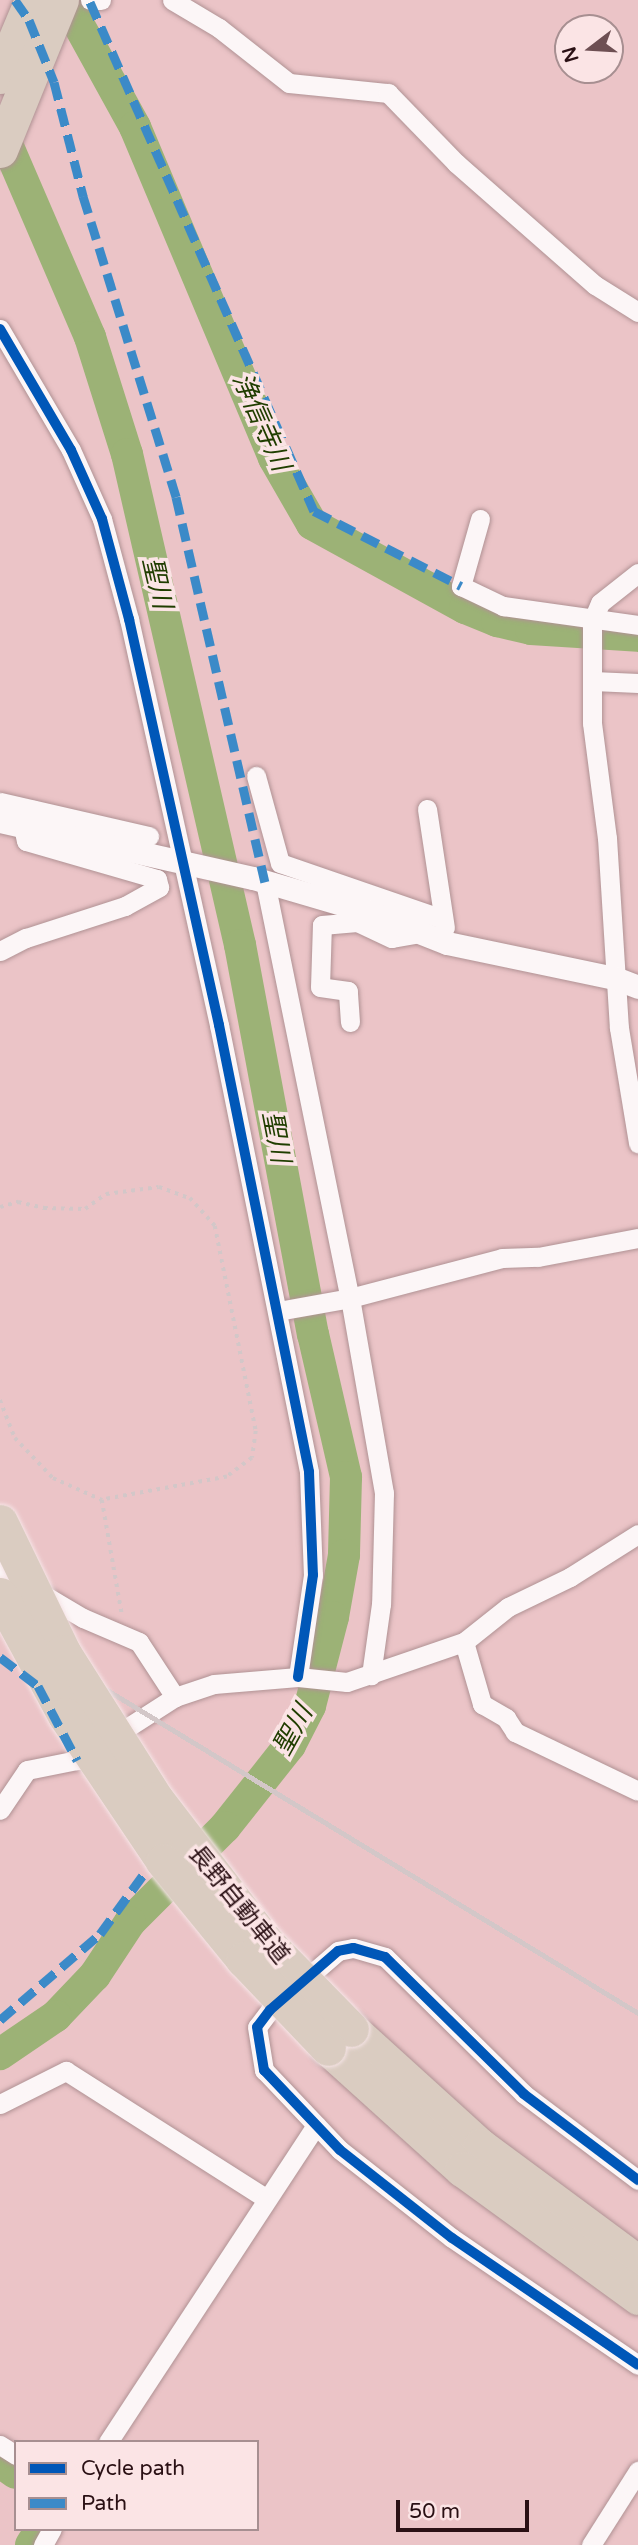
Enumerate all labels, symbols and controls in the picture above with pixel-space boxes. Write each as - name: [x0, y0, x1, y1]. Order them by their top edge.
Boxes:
- north arrow: [554, 14, 624, 84]
- text: N: [558, 44, 584, 65]
- water label: 浄信寺川: [226, 368, 296, 476]
- water label: 聖川: [136, 554, 178, 612]
- water label: 聖川: [256, 1109, 296, 1165]
- water label: 聖川: [267, 1700, 319, 1760]
- street label: 長野自動車道: [182, 1840, 296, 1970]
- legend: [14, 2440, 259, 2531]
- text: Cycle path: [81, 2456, 185, 2481]
- scale bar: [400, 2486, 533, 2530]
- text: Path: [81, 2491, 127, 2516]
- text: 50 m: [409, 2499, 460, 2524]

